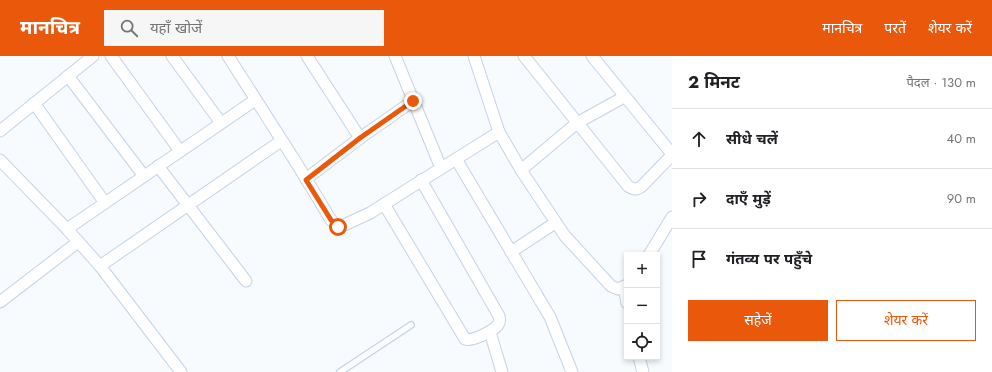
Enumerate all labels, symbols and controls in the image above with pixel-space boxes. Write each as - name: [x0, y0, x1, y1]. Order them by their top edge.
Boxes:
- search box: [104, 10, 384, 46]
- text: मानचित्र: [20, 14, 80, 41]
- icon: search: [118, 17, 140, 39]
- text: यहाँ खोजें: [150, 17, 202, 39]
- text: मानचित्र: [822, 18, 862, 38]
- text: परतें: [884, 18, 906, 38]
- text: शेयर करें: [928, 18, 972, 38]
- text: 2 मिनट: [688, 70, 740, 94]
- text: पैदल · 130 m: [906, 73, 976, 92]
- route end: [404, 92, 422, 110]
- icon: ahead: [688, 128, 710, 150]
- text: सीधे चलें: [726, 128, 778, 150]
- text: 40 m: [947, 129, 976, 148]
- icon: right: [688, 188, 710, 210]
- text: दाएँ मुड़ें: [726, 188, 771, 210]
- text: 90 m: [947, 189, 976, 208]
- route start: [329, 218, 347, 236]
- icon: arrive: [688, 248, 710, 270]
- text: गंतव्य पर पहुँचे: [726, 248, 812, 270]
- map controls: [624, 252, 660, 360]
- button: +: [624, 252, 660, 288]
- button: −: [624, 288, 660, 324]
- button: सहेजें: [688, 300, 828, 341]
- button: शेयर करें: [836, 300, 976, 341]
- button: locate: [624, 324, 660, 360]

